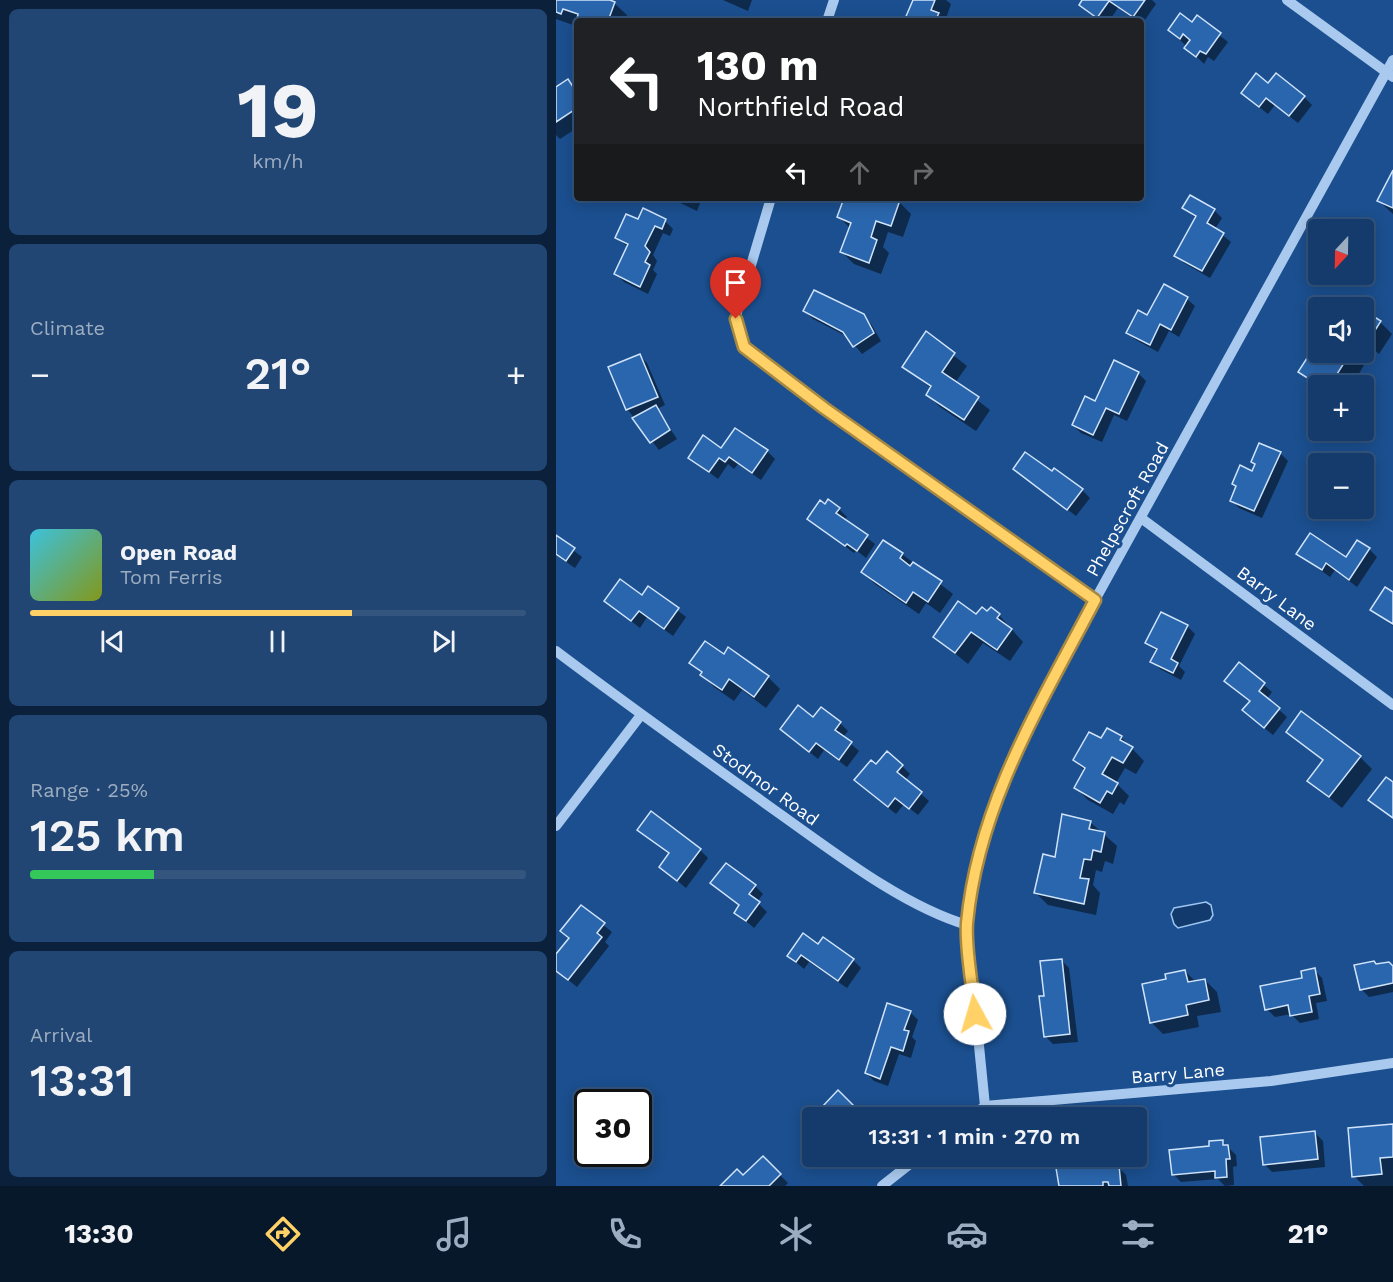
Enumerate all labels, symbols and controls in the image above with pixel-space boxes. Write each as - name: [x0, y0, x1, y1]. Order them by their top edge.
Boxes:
- text: 130 m: [697, 41, 819, 90]
- icon: left: [598, 42, 676, 120]
- text: 19: [237, 64, 319, 156]
- text: Northfield Road: [697, 91, 905, 123]
- text: km/h: [252, 149, 304, 173]
- icon: left: [780, 156, 813, 189]
- icon: ahead: [843, 156, 876, 189]
- icon: right: [906, 156, 939, 189]
- north arrow: [1308, 219, 1374, 285]
- map controls: [1308, 219, 1374, 519]
- pin: [710, 257, 761, 319]
- icon: arrive: [719, 266, 752, 299]
- button: sound: [1308, 297, 1374, 363]
- text: Climate: [30, 316, 105, 340]
- text: 21°: [244, 347, 312, 400]
- text: −: [30, 355, 50, 394]
- text: +: [506, 355, 526, 394]
- button: +: [1308, 375, 1374, 441]
- street label: Phelpscroft Road: [1081, 438, 1173, 580]
- button: −: [1308, 453, 1374, 519]
- text: Open Road: [120, 540, 237, 565]
- street label: Barry Lane: [1233, 561, 1321, 635]
- text: Tom Ferris: [120, 565, 223, 589]
- icon: previous: [96, 625, 129, 658]
- icon: pause: [261, 625, 294, 658]
- icon: next: [427, 625, 460, 658]
- street label: Stodmor Road: [709, 738, 823, 830]
- text: Range · 25%: [30, 778, 148, 802]
- text: 125 km: [30, 809, 185, 862]
- position arrow: [943, 982, 1007, 1046]
- text: Arrival: [30, 1023, 92, 1047]
- text: 13:31: [30, 1054, 134, 1107]
- street label: Barry Lane: [1130, 1058, 1226, 1088]
- speed limit sign: 30: [574, 1089, 652, 1167]
- text: 13:31 · 1 min · 270 m: [869, 1124, 1080, 1149]
- icon: directions: [262, 1213, 304, 1255]
- icon: music: [433, 1213, 475, 1255]
- icon: phone: [604, 1213, 646, 1255]
- icon: climate: [775, 1213, 817, 1255]
- icon: car: [946, 1213, 988, 1255]
- icon: filters: [1117, 1213, 1159, 1255]
- text: 13:30: [64, 1218, 134, 1250]
- text: 21°: [1287, 1218, 1329, 1250]

